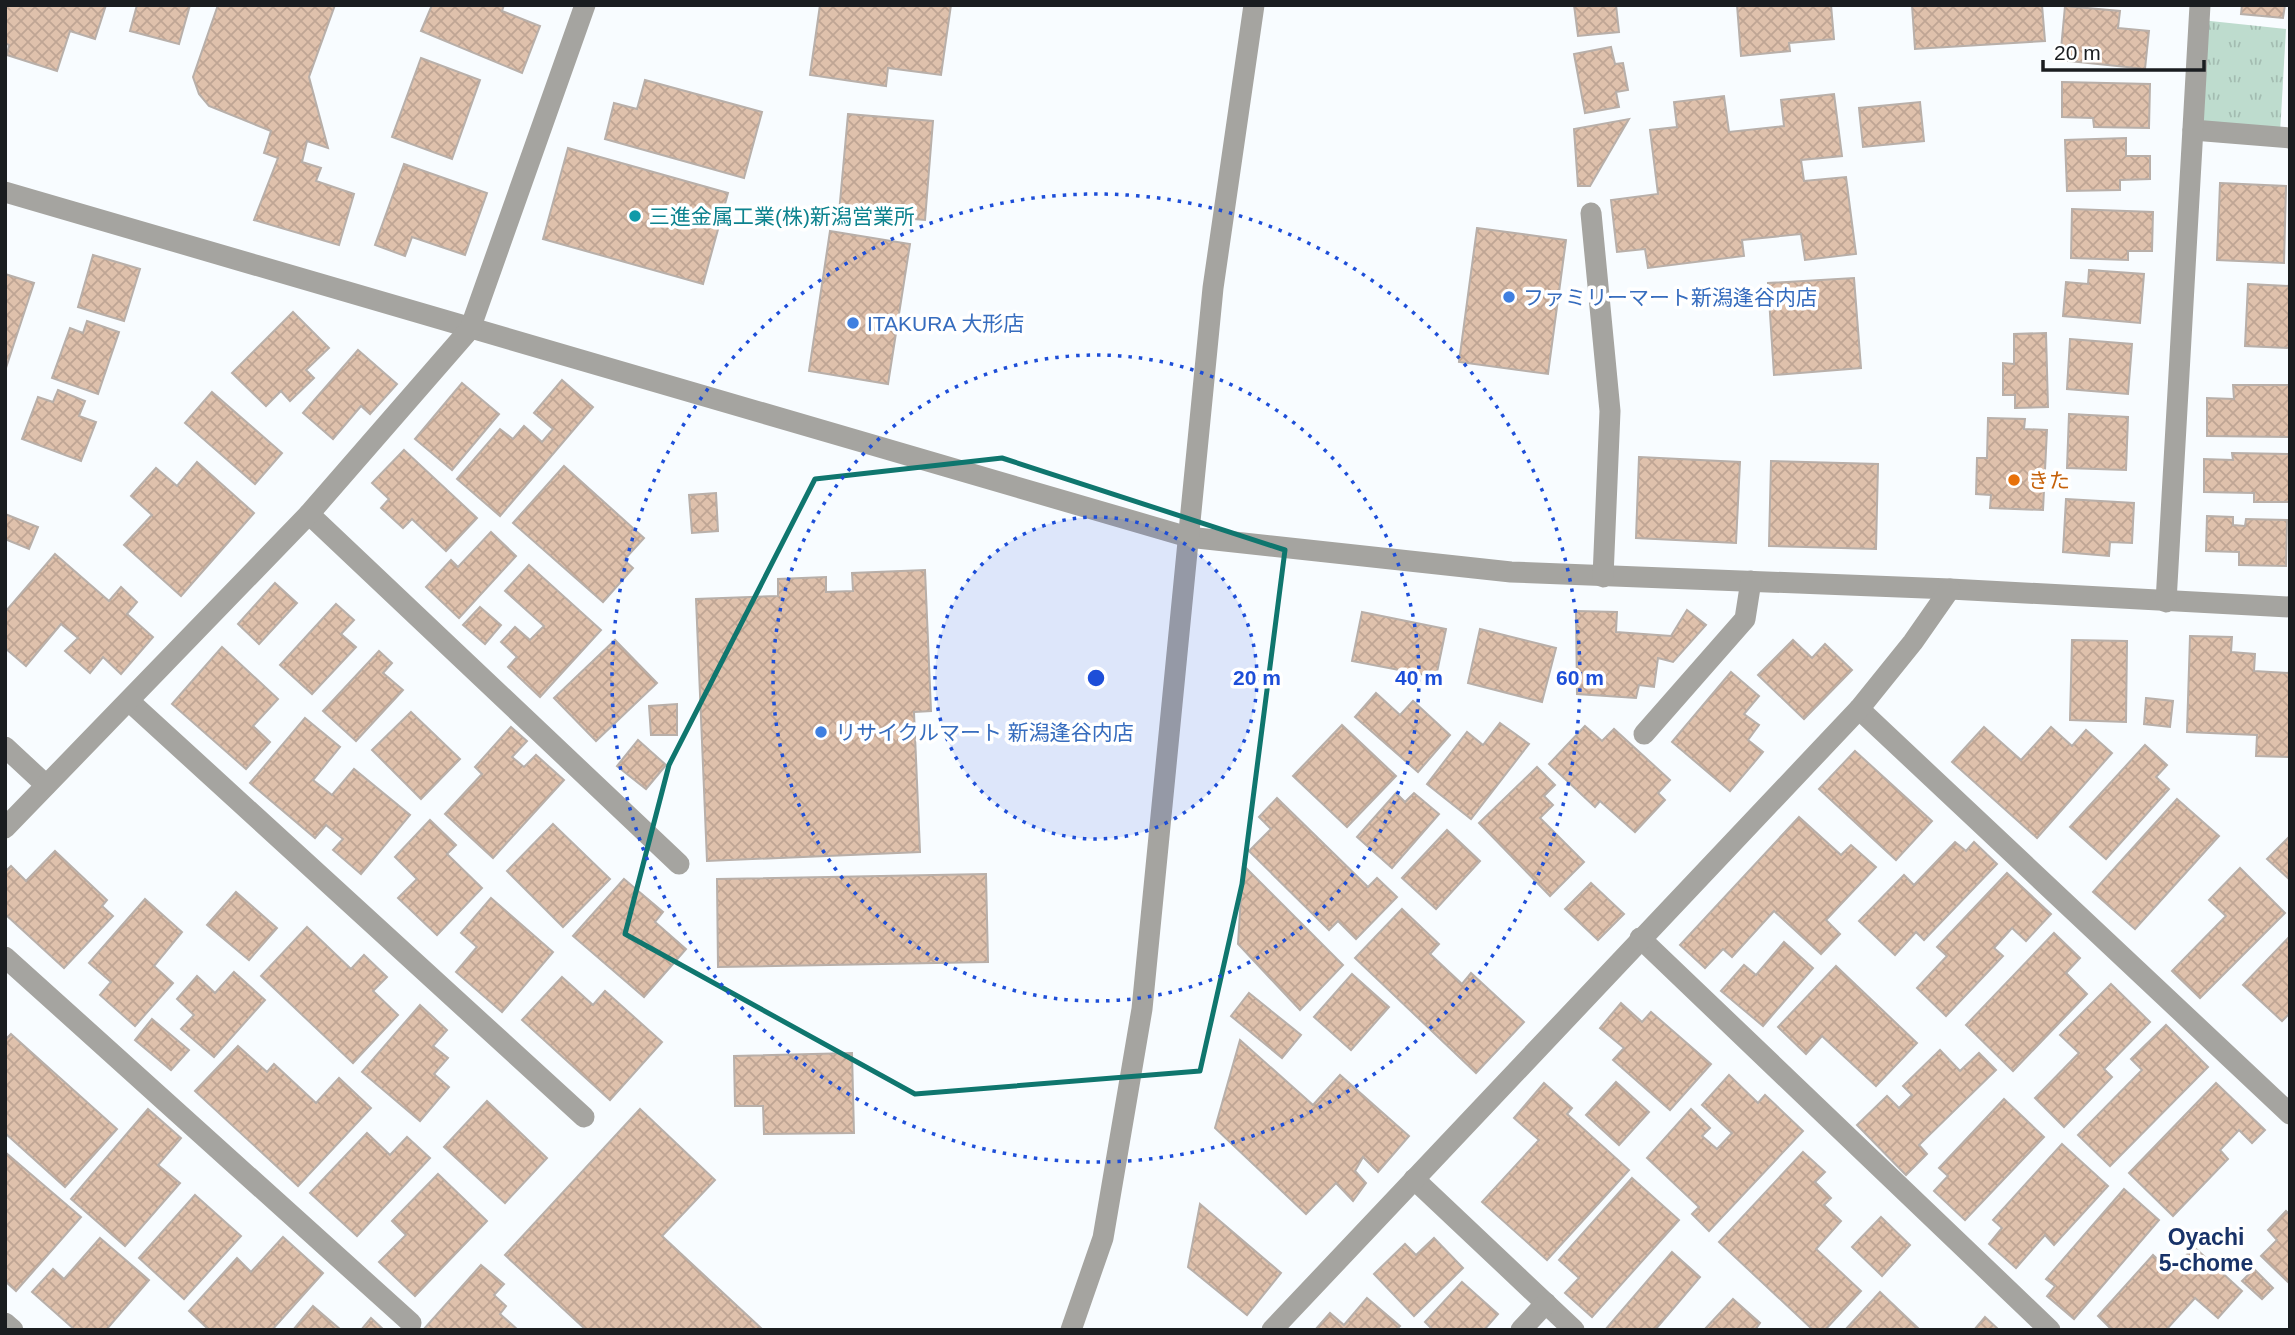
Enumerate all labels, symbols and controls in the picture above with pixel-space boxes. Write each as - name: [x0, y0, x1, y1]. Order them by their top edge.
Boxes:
- scale bar: [2043, 28, 2204, 72]
- text: 20 m: [2054, 41, 2101, 64]
- place label: 三進金属工業(株)新潟営業所: [649, 205, 915, 228]
- marker: 三進金属工業(株)新潟営業所: [627, 208, 643, 224]
- place label: ファミリーマート新潟逢谷内店: [1523, 286, 1817, 309]
- marker: ファミリーマート新潟逢谷内店: [1501, 289, 1517, 305]
- place label: ITAKURA 大形店: [867, 312, 1024, 335]
- marker: ITAKURA 大形店: [845, 315, 861, 331]
- place label: きた: [2028, 469, 2070, 492]
- marker: きた: [2006, 472, 2022, 488]
- centre of rings: [1084, 666, 1108, 690]
- text: 20 m: [1233, 666, 1281, 689]
- text: 40 m: [1395, 666, 1443, 689]
- text: 60 m: [1556, 666, 1604, 689]
- place label: リサイクルマート 新潟逢谷内店: [835, 721, 1134, 744]
- marker: リサイクルマート 新潟逢谷内店: [813, 724, 829, 740]
- district label: Oyachi 5-chome: [2159, 1224, 2253, 1276]

